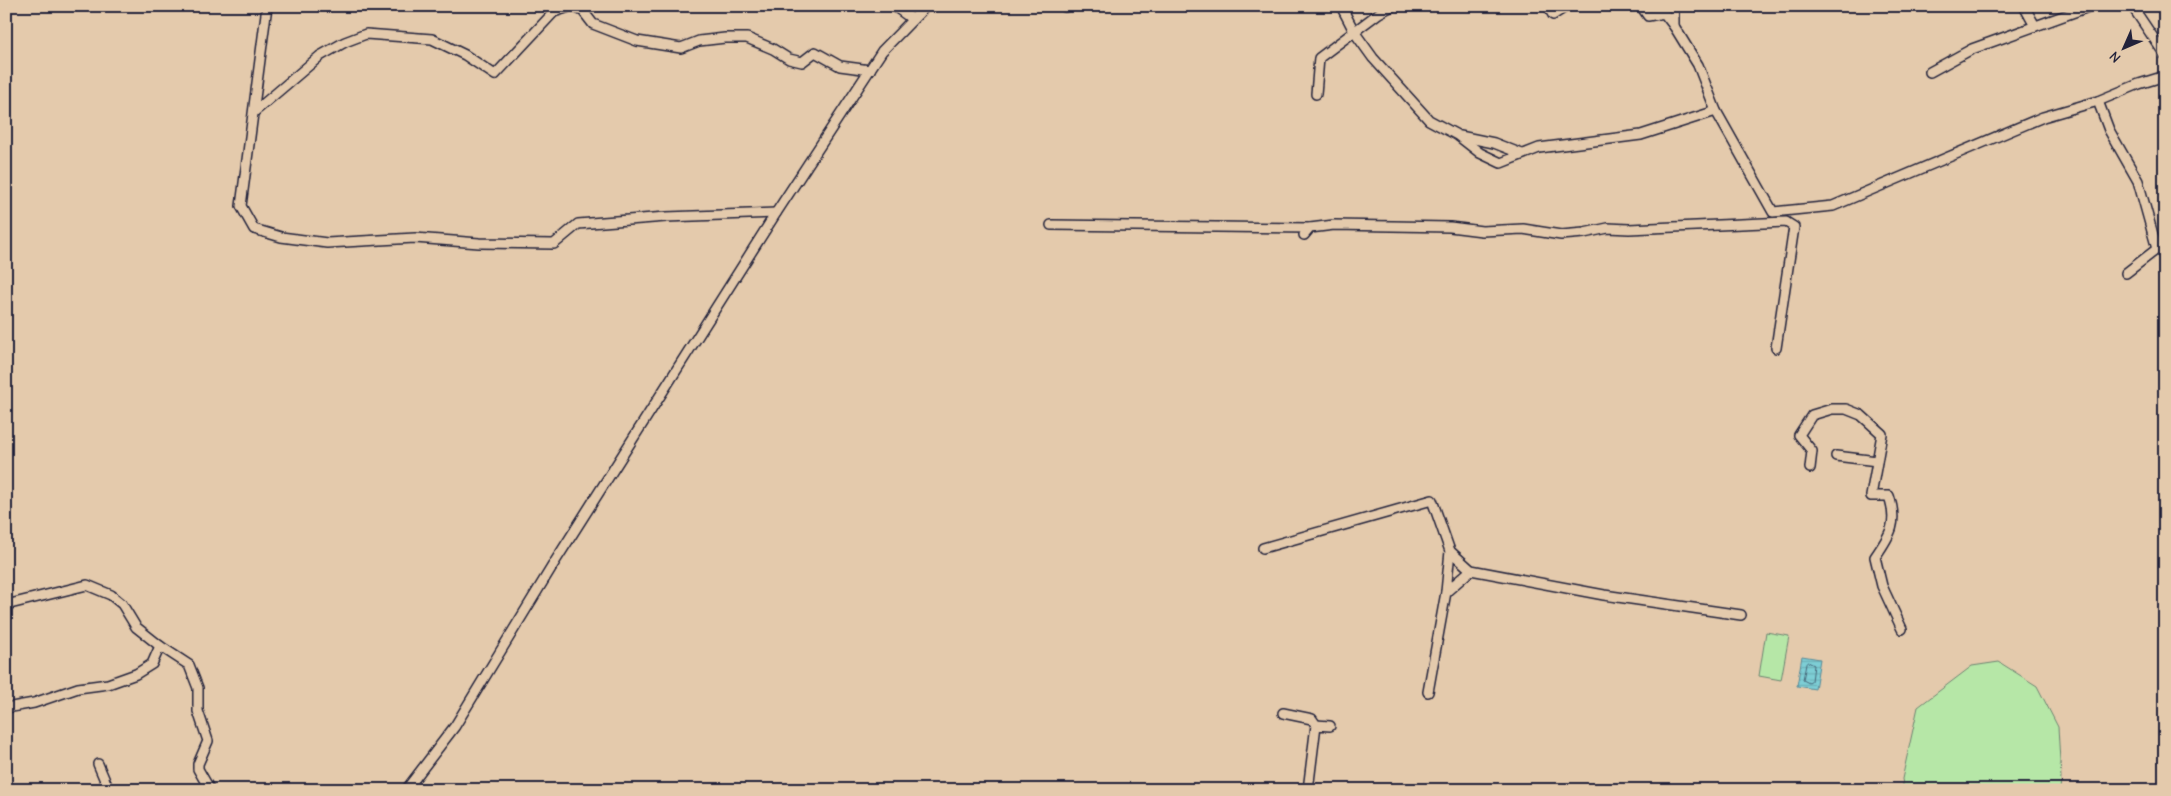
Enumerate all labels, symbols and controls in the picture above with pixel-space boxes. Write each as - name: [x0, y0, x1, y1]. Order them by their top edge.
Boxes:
- north arrow: [2098, 22, 2148, 72]
- text: N: [2106, 48, 2124, 66]

